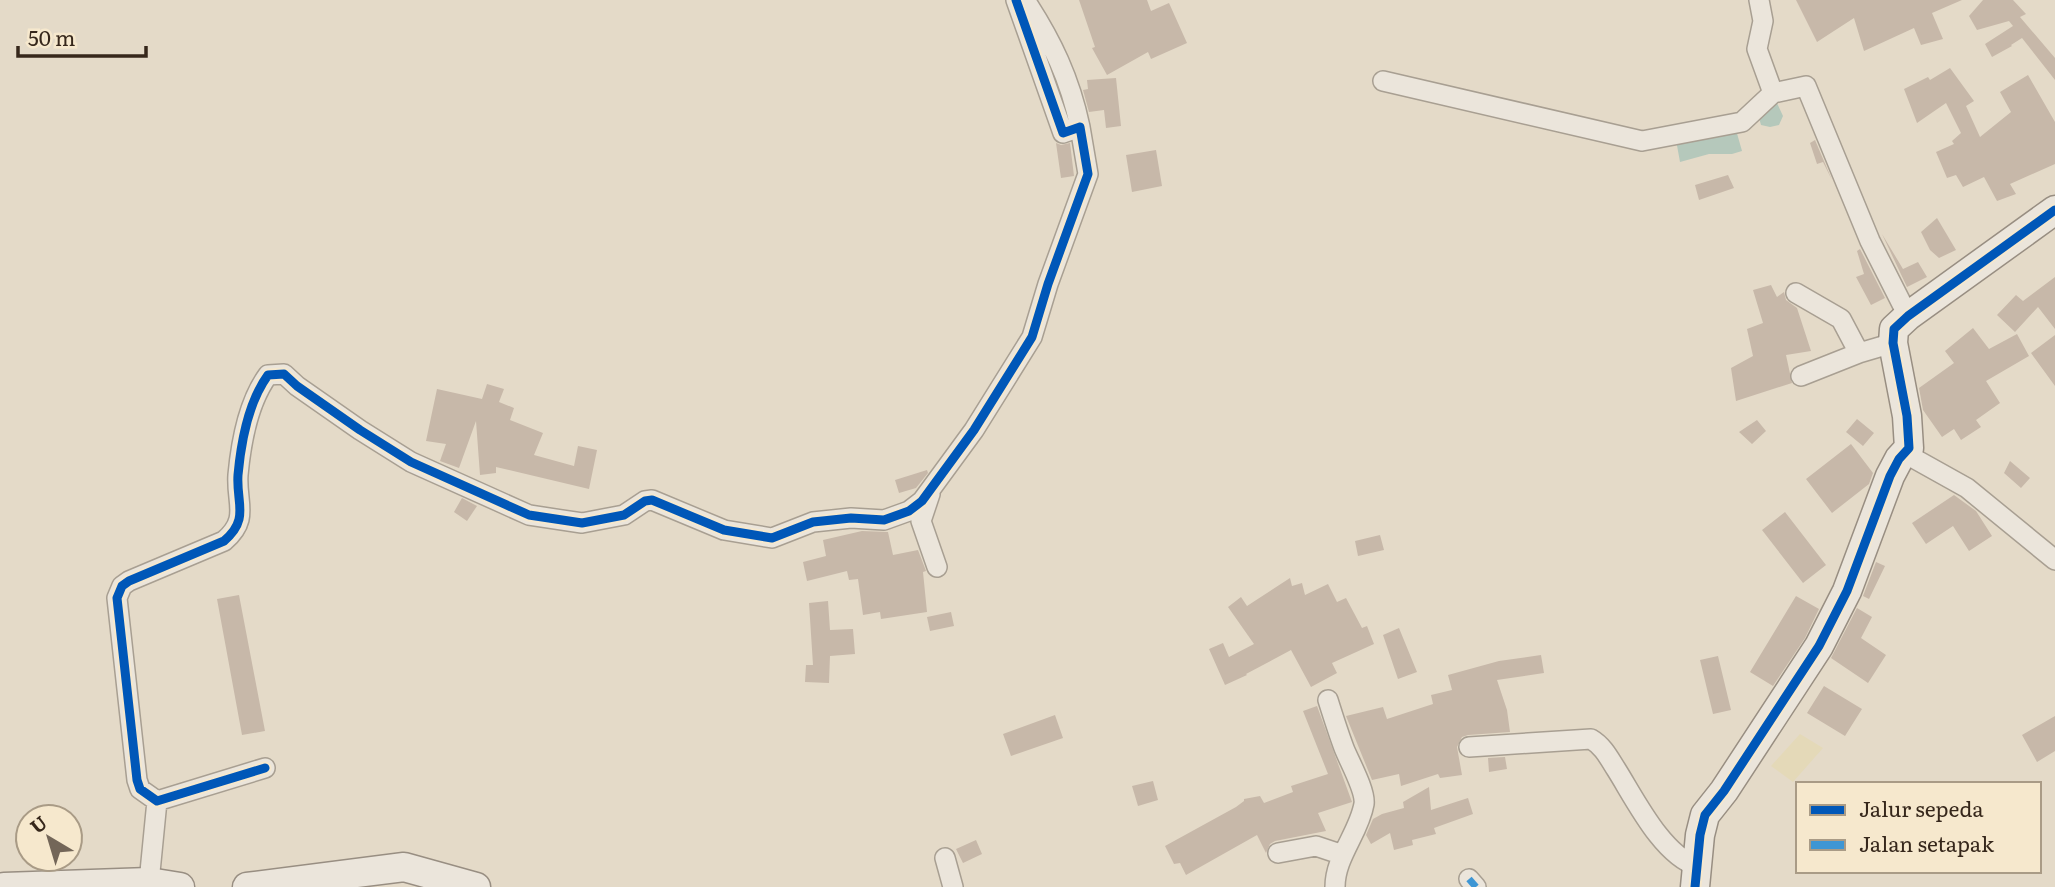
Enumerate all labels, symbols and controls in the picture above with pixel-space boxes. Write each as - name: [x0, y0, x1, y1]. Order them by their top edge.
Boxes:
- scale bar: [18, 14, 145, 58]
- text: 50 m: [28, 21, 75, 52]
- legend: [1796, 782, 2041, 873]
- text: Jalur sepeda: [1859, 792, 1984, 823]
- north arrow: [14, 803, 84, 873]
- text: U: [23, 808, 52, 839]
- text: Jalan setapak: [1859, 827, 1994, 858]

